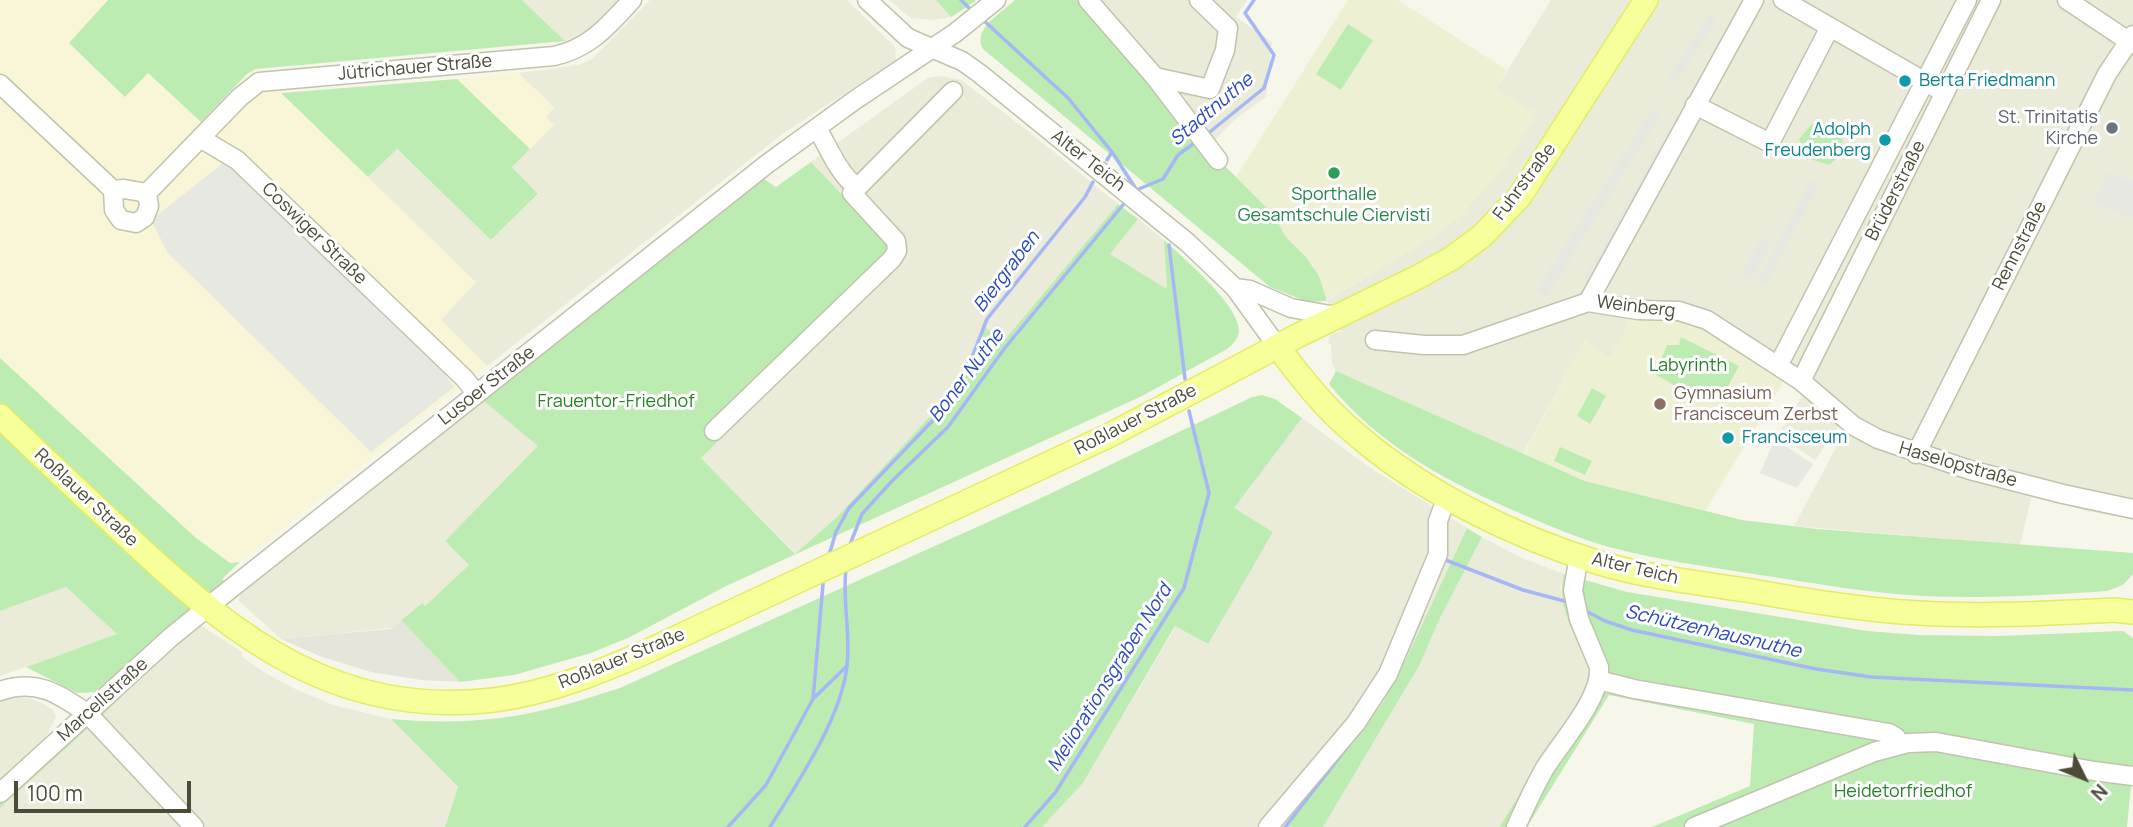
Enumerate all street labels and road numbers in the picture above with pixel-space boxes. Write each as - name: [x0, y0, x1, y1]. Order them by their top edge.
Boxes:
- street label: Jütrichauer Straße: [337, 51, 493, 85]
- street label: Alter Teich: [1047, 125, 1129, 197]
- street label: Brüderstraße: [1861, 137, 1931, 245]
- street label: Fuhrstraße: [1489, 139, 1561, 225]
- street label: Coswiger Straße: [257, 178, 371, 290]
- street label: Rennstraße: [1988, 198, 2052, 294]
- street label: Weinberg: [1595, 291, 1677, 323]
- street label: Lusoer Straße: [435, 342, 539, 430]
- street label: Roßlauer Straße: [1071, 380, 1201, 460]
- street label: Haselopstraße: [1896, 438, 2020, 492]
- street label: Roßlauer Straße: [30, 444, 142, 552]
- street label: Alter Teich: [1590, 549, 1680, 589]
- street label: Roßlauer Straße: [556, 624, 688, 694]
- street label: Marcellstraße: [53, 654, 153, 746]

